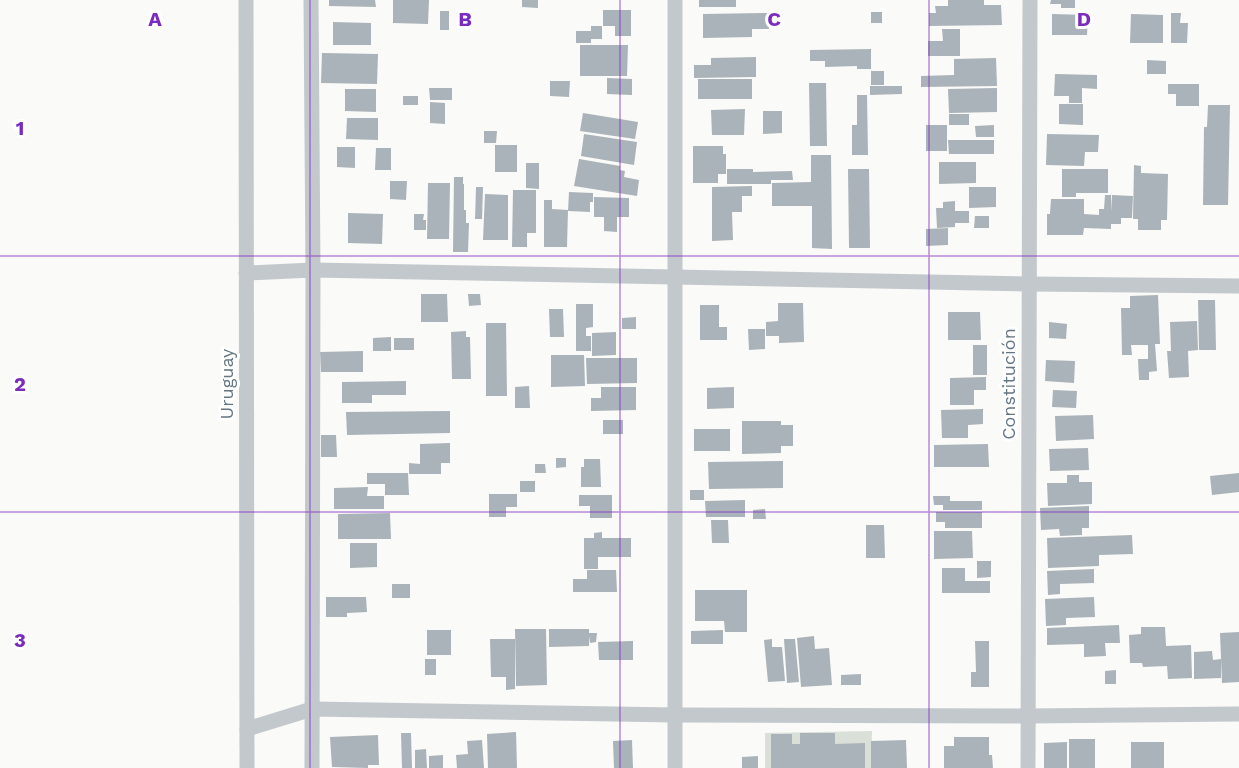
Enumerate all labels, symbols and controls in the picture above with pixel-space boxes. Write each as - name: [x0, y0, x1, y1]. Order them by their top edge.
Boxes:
- text: A: [148, 7, 162, 31]
- text: B: [458, 7, 472, 31]
- text: C: [767, 7, 781, 31]
- text: D: [1077, 7, 1091, 31]
- text: 1: [16, 116, 24, 140]
- street label: Constitución: [998, 328, 1019, 440]
- street label: Uruguay: [216, 348, 237, 419]
- text: 2: [14, 372, 26, 396]
- text: 3: [14, 628, 26, 652]

